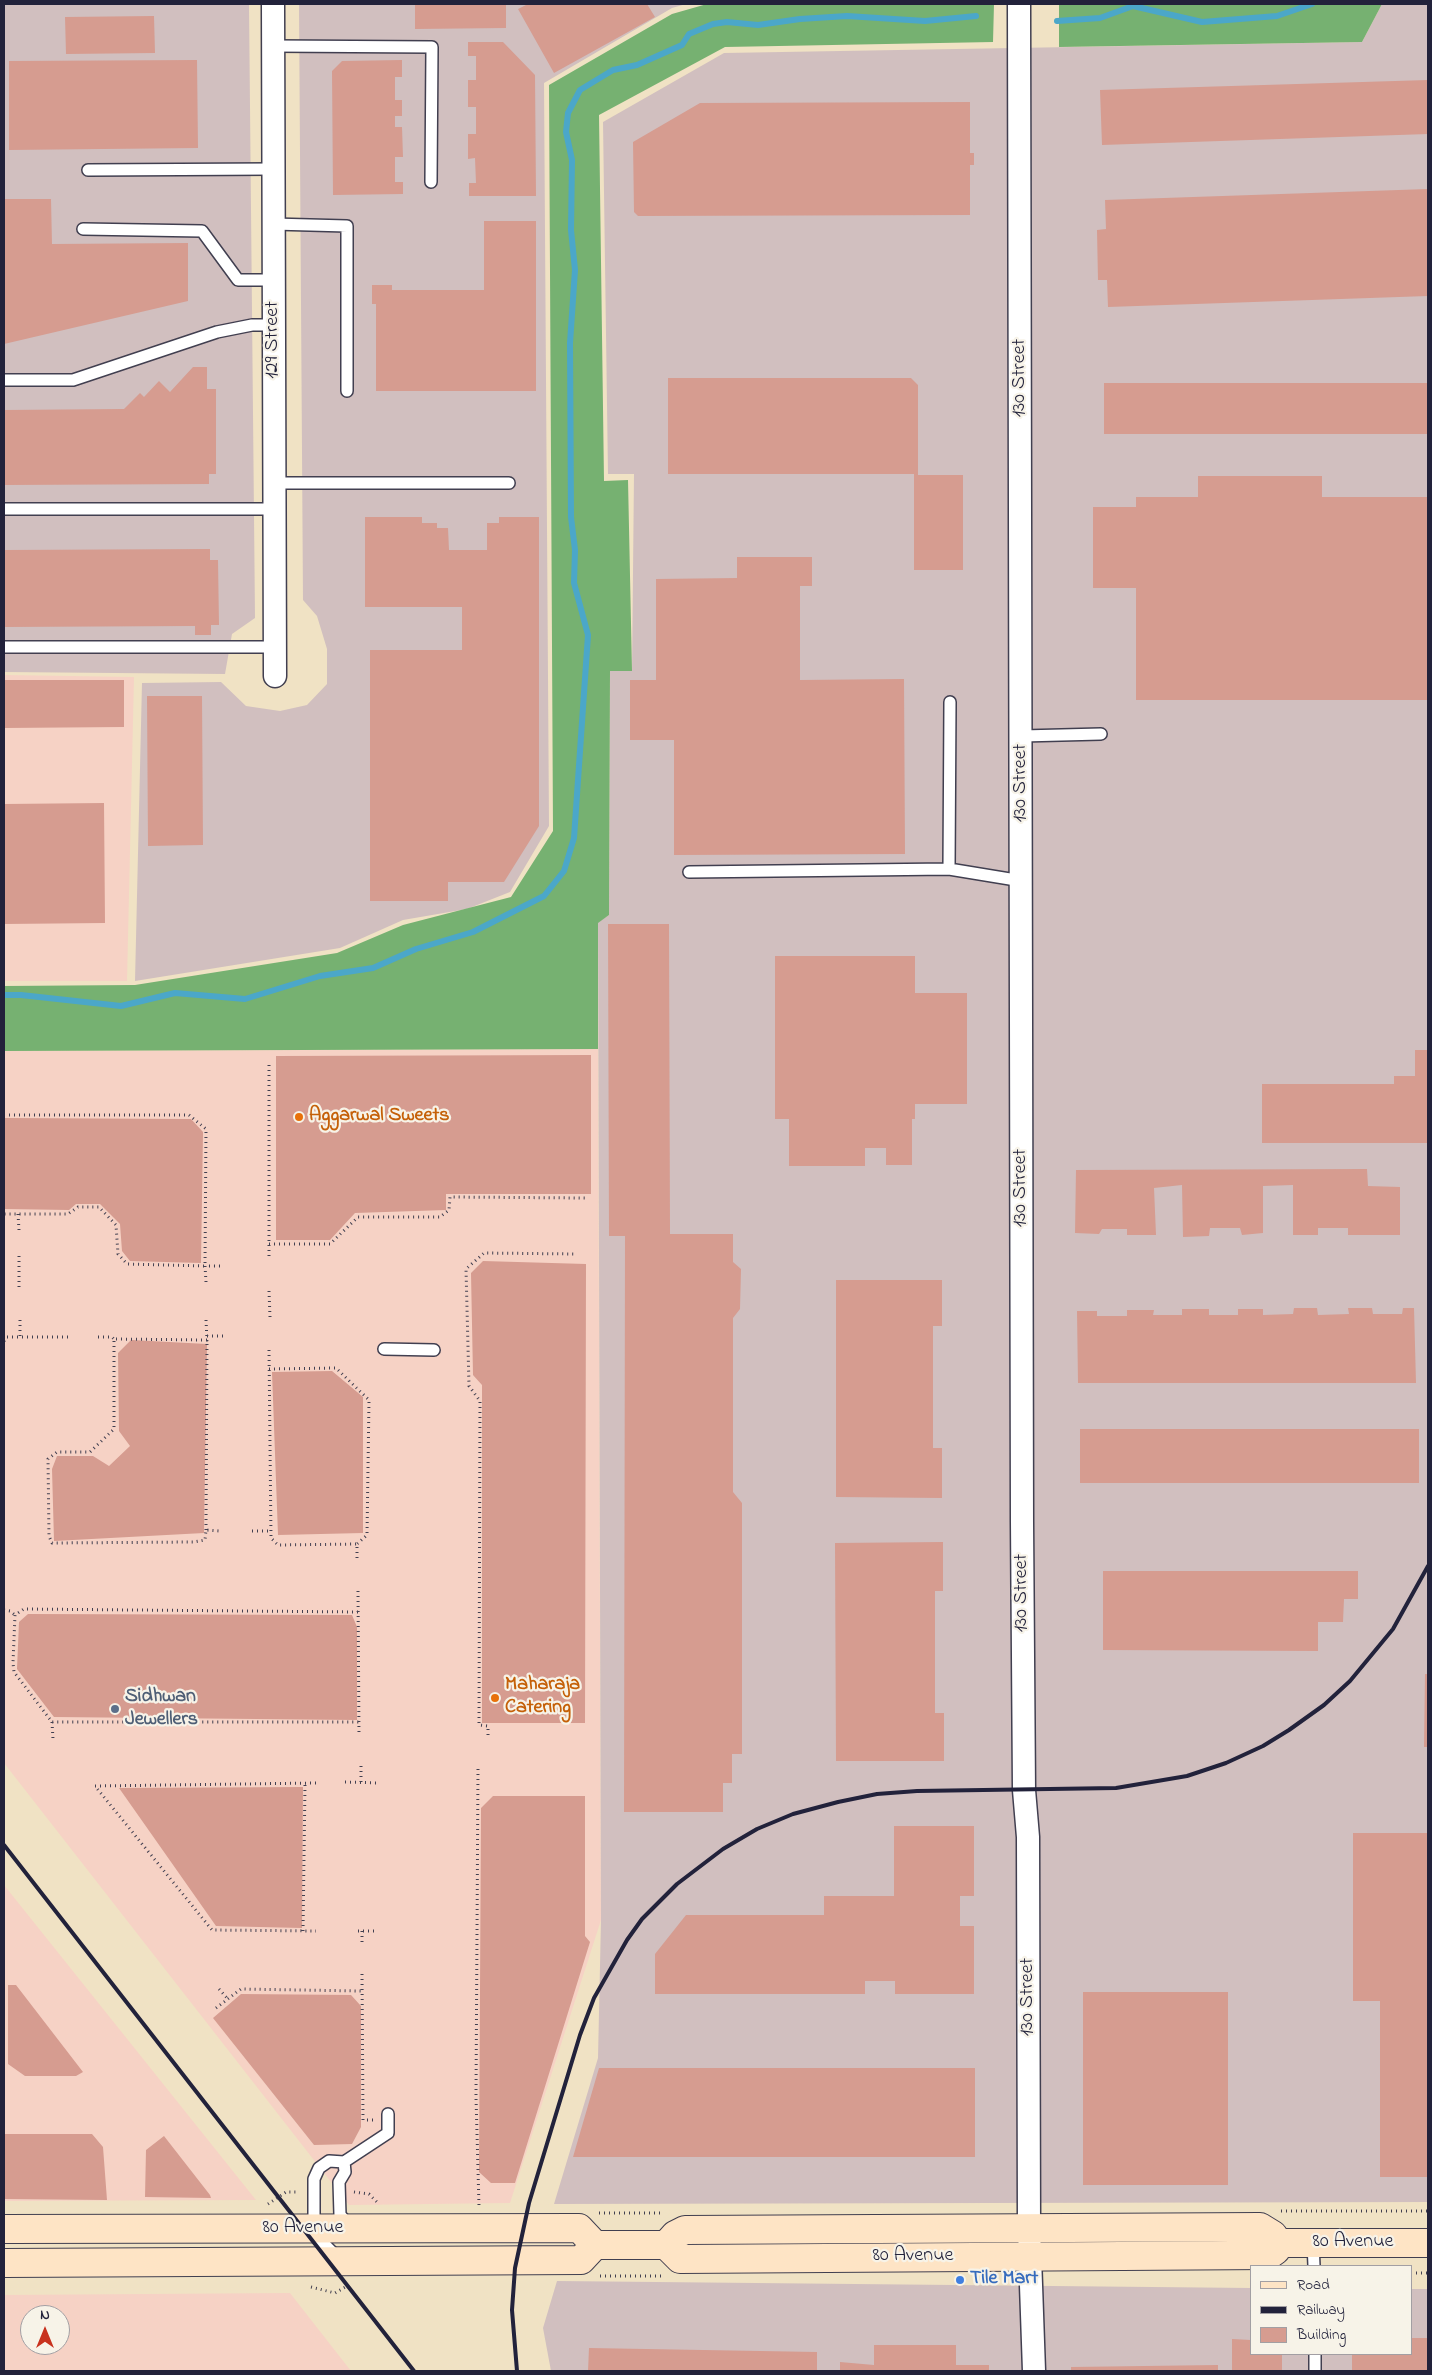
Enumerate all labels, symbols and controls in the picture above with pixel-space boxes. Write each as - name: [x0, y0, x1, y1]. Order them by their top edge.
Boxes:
- street label: 129 Street: [262, 301, 286, 379]
- street label: 130 Street: [1009, 339, 1033, 417]
- street label: 130 Street: [1010, 744, 1034, 822]
- place label: Aggarwal Sweets: [309, 1105, 449, 1129]
- marker: Aggarwal Sweets: [293, 1111, 305, 1123]
- street label: 130 Street: [1010, 1149, 1034, 1227]
- street label: 130 Street: [1011, 1554, 1035, 1632]
- place label: Maharaja Catering: [505, 1674, 580, 1721]
- place label: Sidhwan Jewellers: [125, 1686, 198, 1733]
- marker: Maharaja Catering: [489, 1692, 501, 1704]
- marker: Sidhwan Jewellers: [109, 1703, 121, 1715]
- street label: 130 Street: [1017, 1958, 1041, 2036]
- street label: 80 Avenue: [263, 2217, 343, 2241]
- street label: 80 Avenue: [1313, 2231, 1393, 2255]
- street label: 80 Avenue: [873, 2245, 953, 2269]
- legend: [1250, 2265, 1412, 2355]
- place label: Tile Mart: [970, 2268, 1038, 2292]
- marker: Tile Mart: [954, 2274, 966, 2286]
- text: Road: [1297, 2274, 1330, 2296]
- text: Railway: [1297, 2299, 1345, 2321]
- north arrow: [20, 2305, 70, 2355]
- text: N: [40, 2305, 50, 2326]
- text: Building: [1297, 2324, 1346, 2346]

